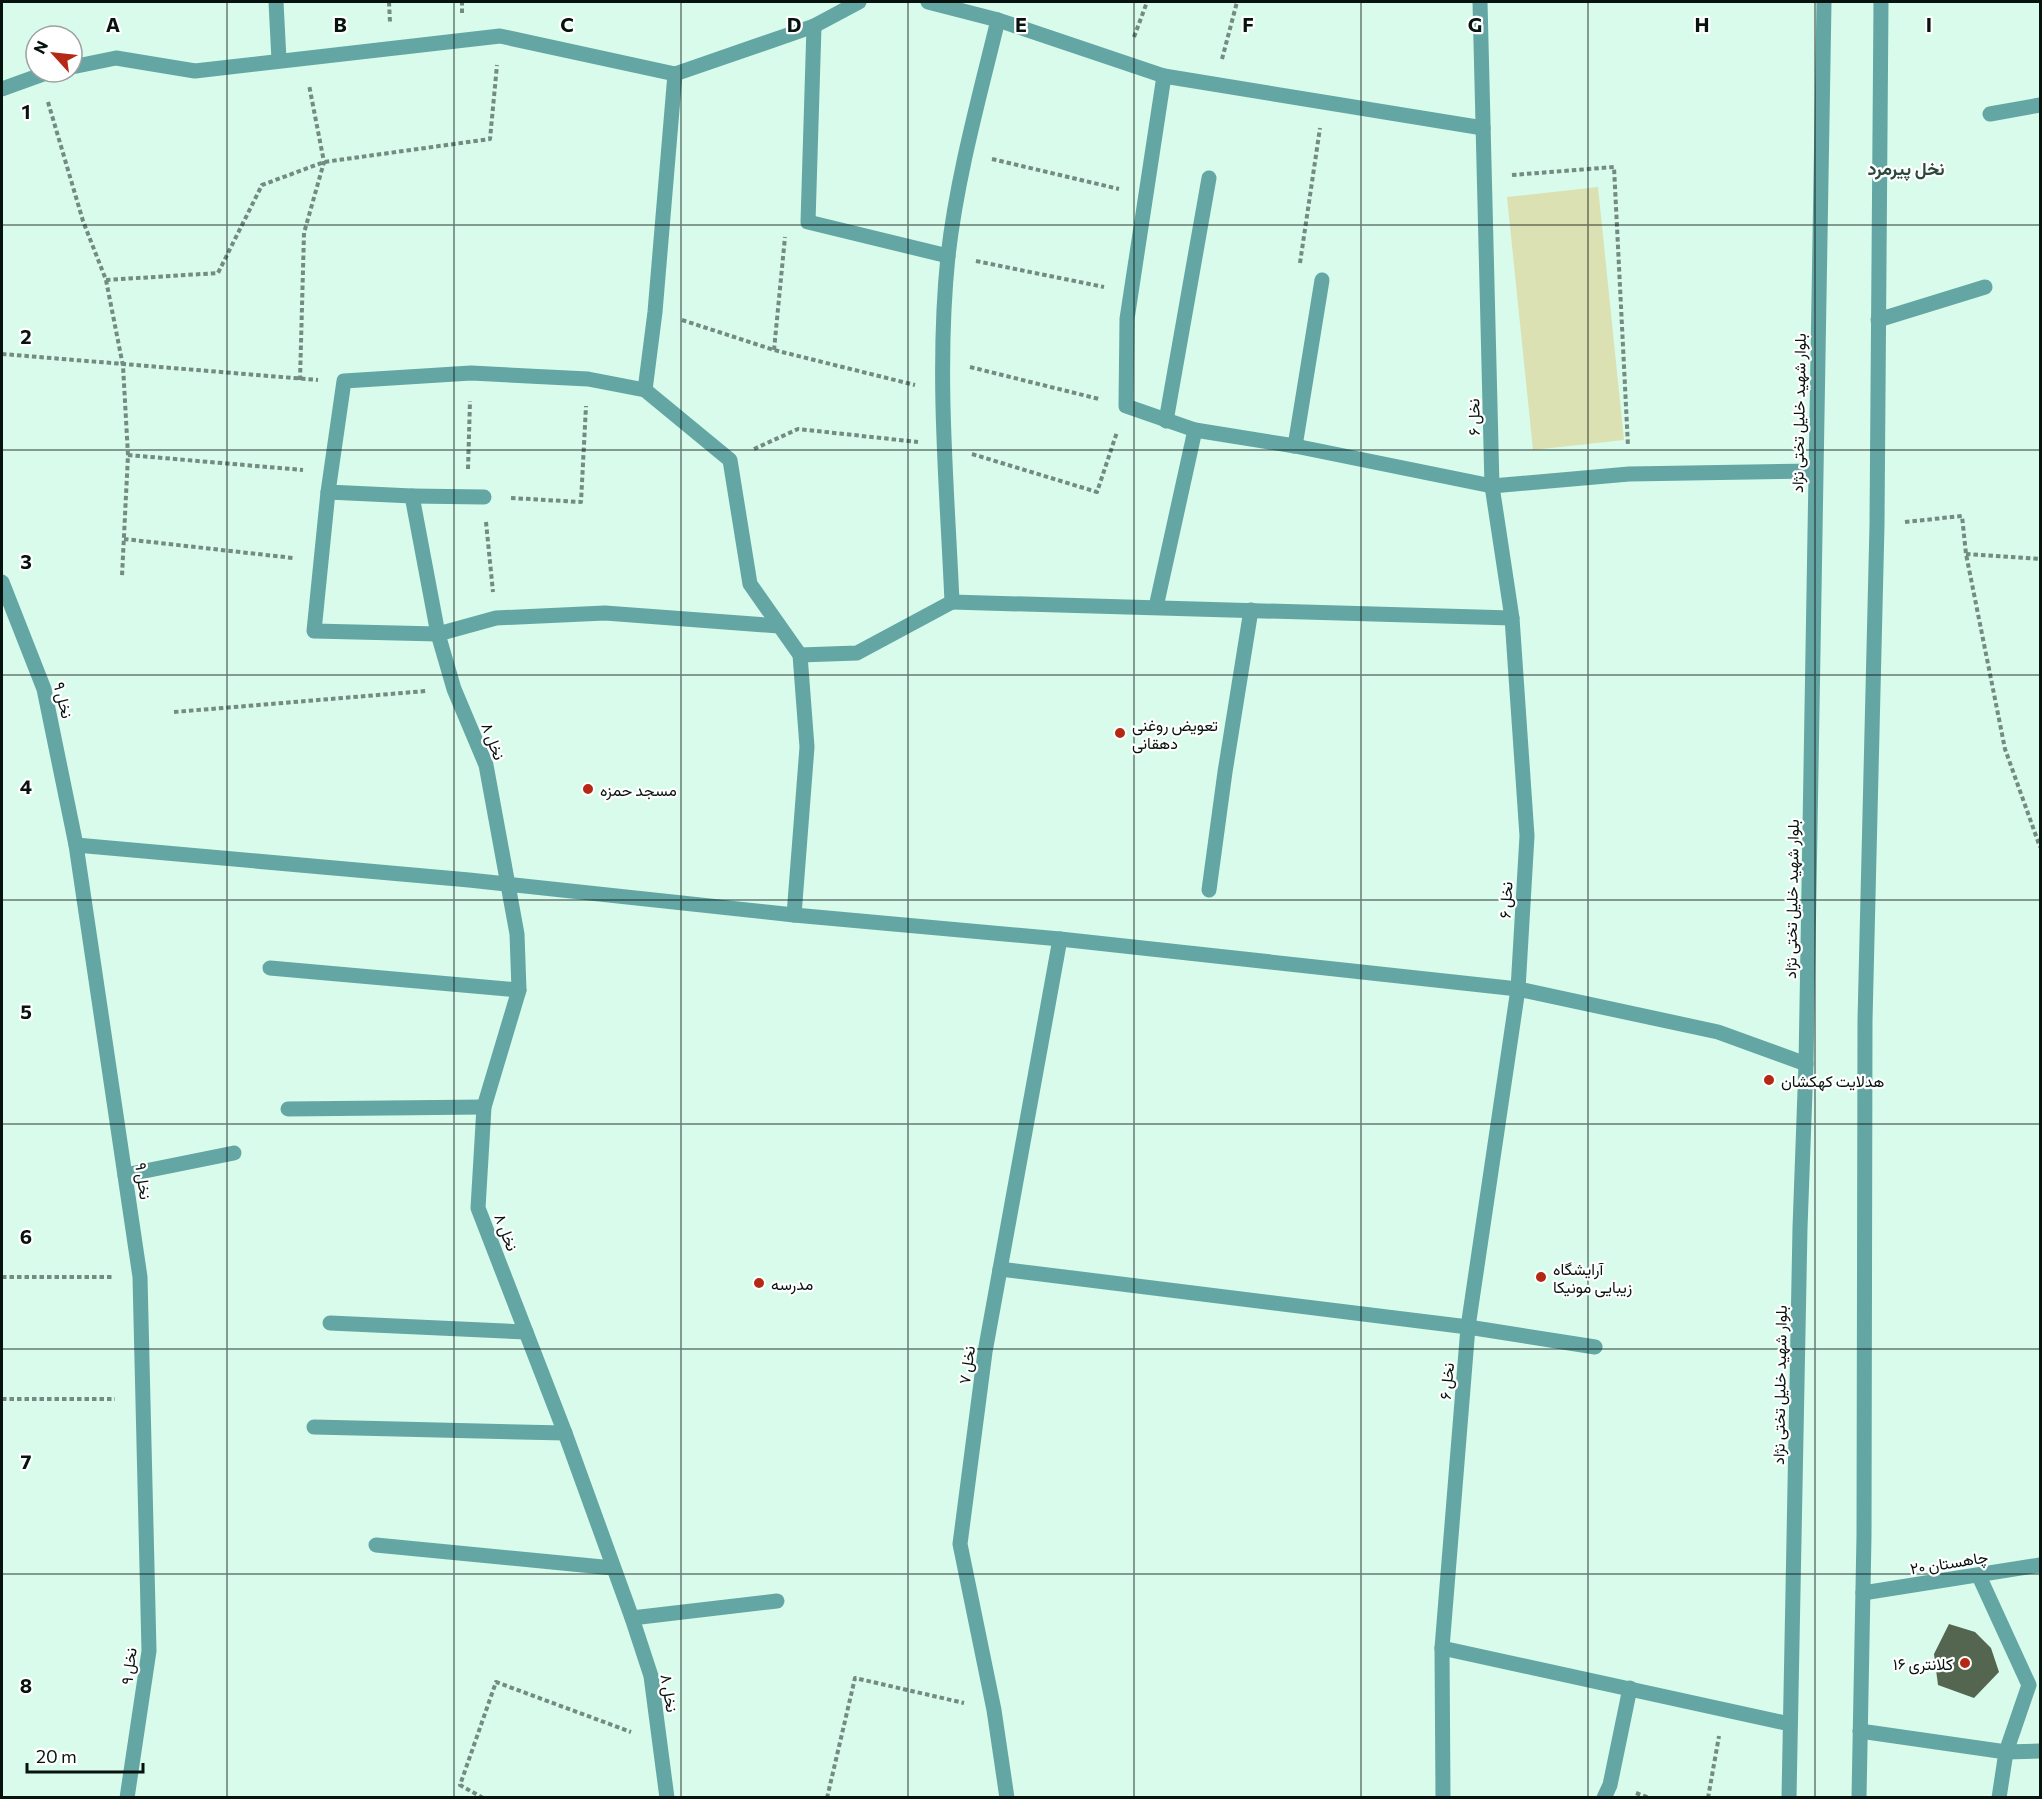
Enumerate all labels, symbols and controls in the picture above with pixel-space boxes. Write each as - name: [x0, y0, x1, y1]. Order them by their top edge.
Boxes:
- text: A: [106, 12, 120, 36]
- text: B: [333, 12, 347, 36]
- text: C: [560, 12, 574, 36]
- text: D: [787, 12, 801, 36]
- text: E: [1015, 12, 1027, 36]
- text: F: [1242, 12, 1254, 36]
- text: G: [1468, 12, 1482, 36]
- text: H: [1695, 12, 1710, 36]
- text: I: [1926, 12, 1932, 36]
- north arrow: [24, 24, 84, 84]
- text: N: [29, 37, 51, 57]
- text: 1: [21, 99, 31, 123]
- district label: نخل پیرمرد: [1867, 157, 1945, 181]
- text: 2: [20, 324, 32, 348]
- street label: بلوار شهید خلیل تختی نژاد: [1787, 333, 1811, 493]
- street label: نخل ۶: [1463, 398, 1485, 436]
- text: 3: [20, 549, 32, 573]
- street label: نخل ۹: [48, 680, 78, 721]
- place label: تعویض روغنی دهقانی: [1132, 715, 1218, 754]
- street label: نخل ۸: [476, 720, 510, 763]
- marker: تعویض روغنی دهقانی: [1113, 726, 1127, 740]
- text: 4: [20, 774, 32, 798]
- place label: مسجد حمزه: [600, 780, 677, 801]
- marker: مسجد حمزه: [581, 782, 595, 796]
- street label: بلوار شهید خلیل تختی نژاد: [1780, 819, 1804, 979]
- street label: نخل ۶: [1495, 881, 1517, 919]
- text: 5: [20, 999, 32, 1023]
- place label: هدلایت کهکشان: [1781, 1071, 1884, 1092]
- marker: هدلایت کهکشان: [1762, 1073, 1776, 1087]
- street label: نخل ۹: [130, 1161, 156, 1201]
- street label: نخل ۸: [489, 1211, 523, 1254]
- text: 6: [20, 1224, 32, 1248]
- place label: آرایشگاه زیبایی مونیکا: [1553, 1259, 1632, 1298]
- marker: آرایشگاه زیبایی مونیکا: [1534, 1270, 1548, 1284]
- place label: مدرسه: [771, 1274, 813, 1295]
- marker: مدرسه: [752, 1276, 766, 1290]
- street label: بلوار شهید خلیل تختی نژاد: [1768, 1305, 1792, 1465]
- street label: نخل ۷: [954, 1345, 980, 1386]
- street label: نخل ۶: [1435, 1362, 1459, 1400]
- text: 7: [21, 1449, 32, 1473]
- street label: چاهستان ۲۰: [1909, 1546, 1990, 1581]
- street label: نخل ۹: [116, 1646, 142, 1686]
- place label: کلانتری ۱۶: [1893, 1654, 1953, 1675]
- marker: کلانتری ۱۶: [1958, 1656, 1972, 1670]
- street label: نخل ۸: [656, 1672, 682, 1714]
- text: 8: [20, 1673, 32, 1697]
- scale bar: [27, 1736, 142, 1774]
- text: 20 m: [36, 1745, 77, 1767]

